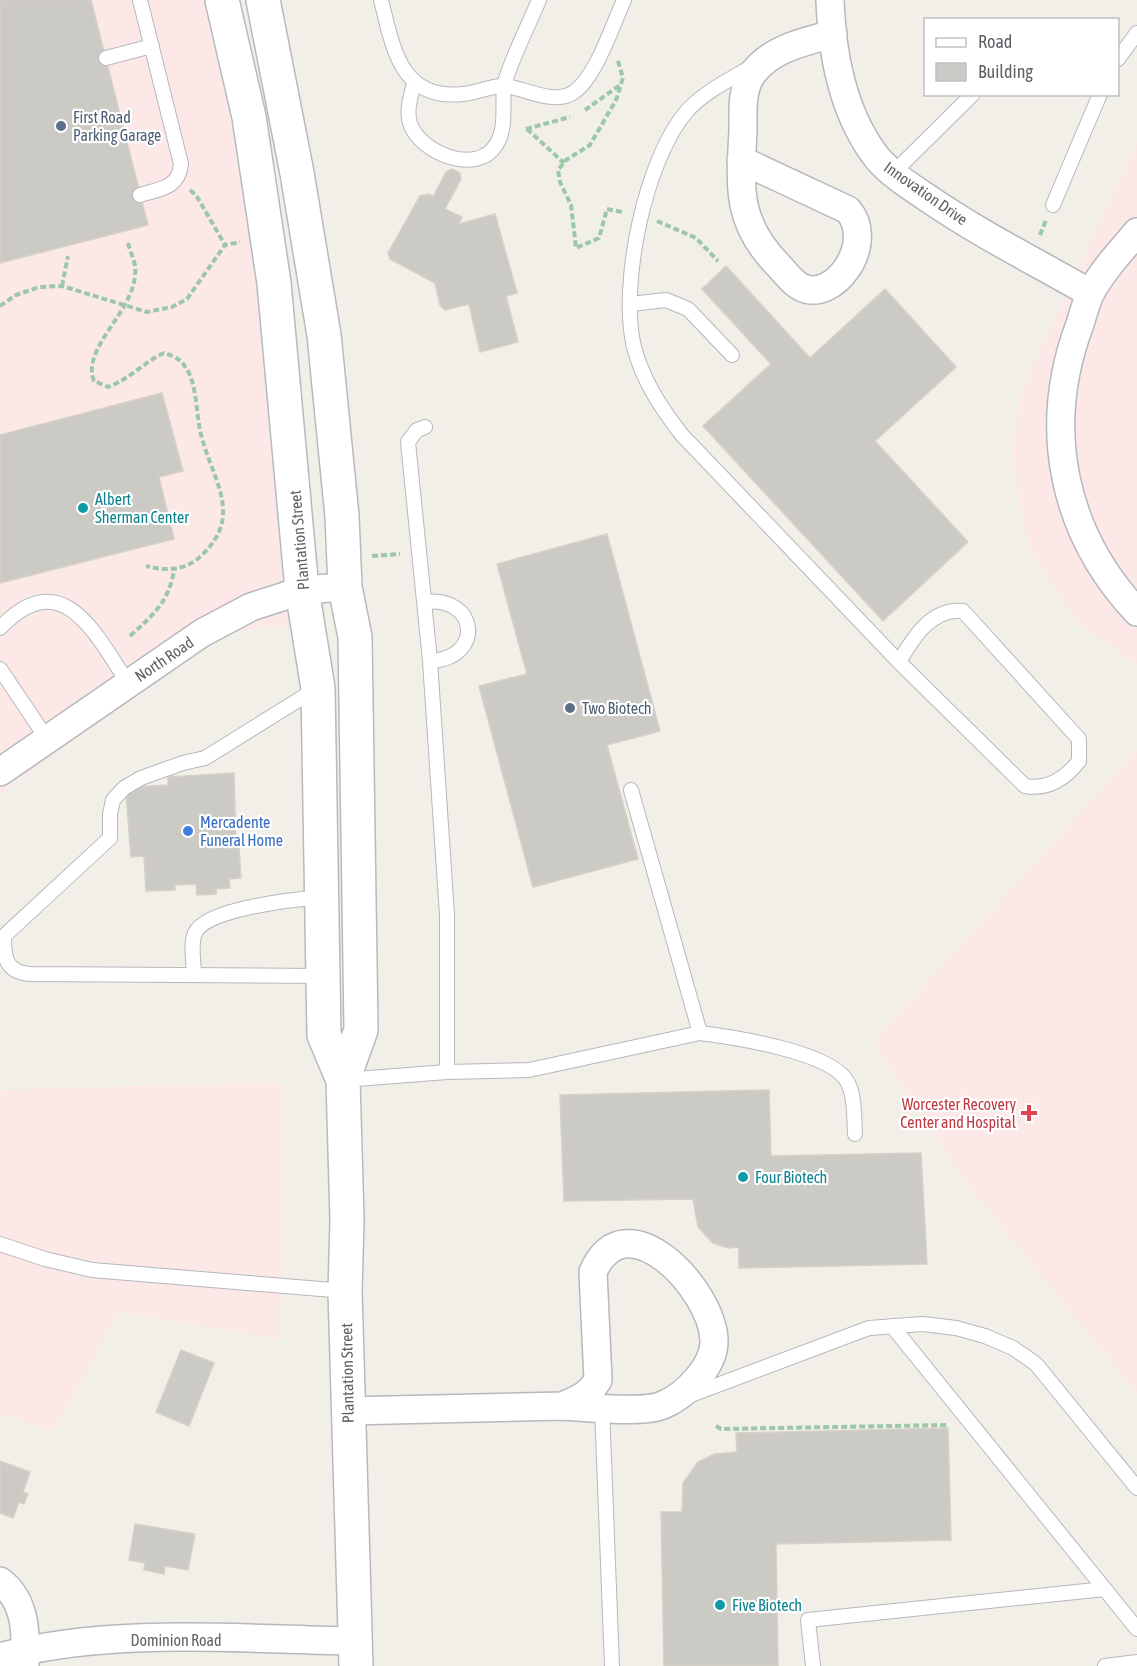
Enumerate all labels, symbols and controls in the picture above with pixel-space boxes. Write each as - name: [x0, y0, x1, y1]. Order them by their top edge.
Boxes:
- legend: [924, 18, 1119, 96]
- text: Road: [978, 31, 1012, 52]
- text: Building: [978, 61, 1033, 82]
- place label: First Road Parking Garage: [73, 108, 161, 145]
- marker: First Road Parking Garage: [54, 119, 68, 133]
- street label: Innovation Drive: [881, 158, 971, 228]
- street label: Plantation Street: [286, 489, 312, 591]
- place label: Albert Sherman Center: [95, 490, 189, 526]
- marker: Albert Sherman Center: [76, 501, 90, 515]
- street label: North Road: [131, 633, 197, 685]
- place label: Two Biotech: [582, 699, 652, 717]
- marker: Two Biotech: [563, 701, 577, 715]
- place label: Mercadente Funeral Home: [200, 813, 283, 849]
- marker: Mercadente Funeral Home: [181, 824, 195, 838]
- place label: Worcester Recovery Center and Hospital: [900, 1095, 1017, 1132]
- marker: Worcester Recovery Center and Hospital: [1020, 1104, 1038, 1122]
- place label: Four Biotech: [755, 1168, 827, 1186]
- marker: Four Biotech: [736, 1170, 750, 1184]
- street label: Plantation Street: [337, 1322, 357, 1423]
- place label: Five Biotech: [732, 1596, 802, 1614]
- marker: Five Biotech: [713, 1598, 727, 1612]
- street label: Dominion Road: [130, 1631, 222, 1649]

